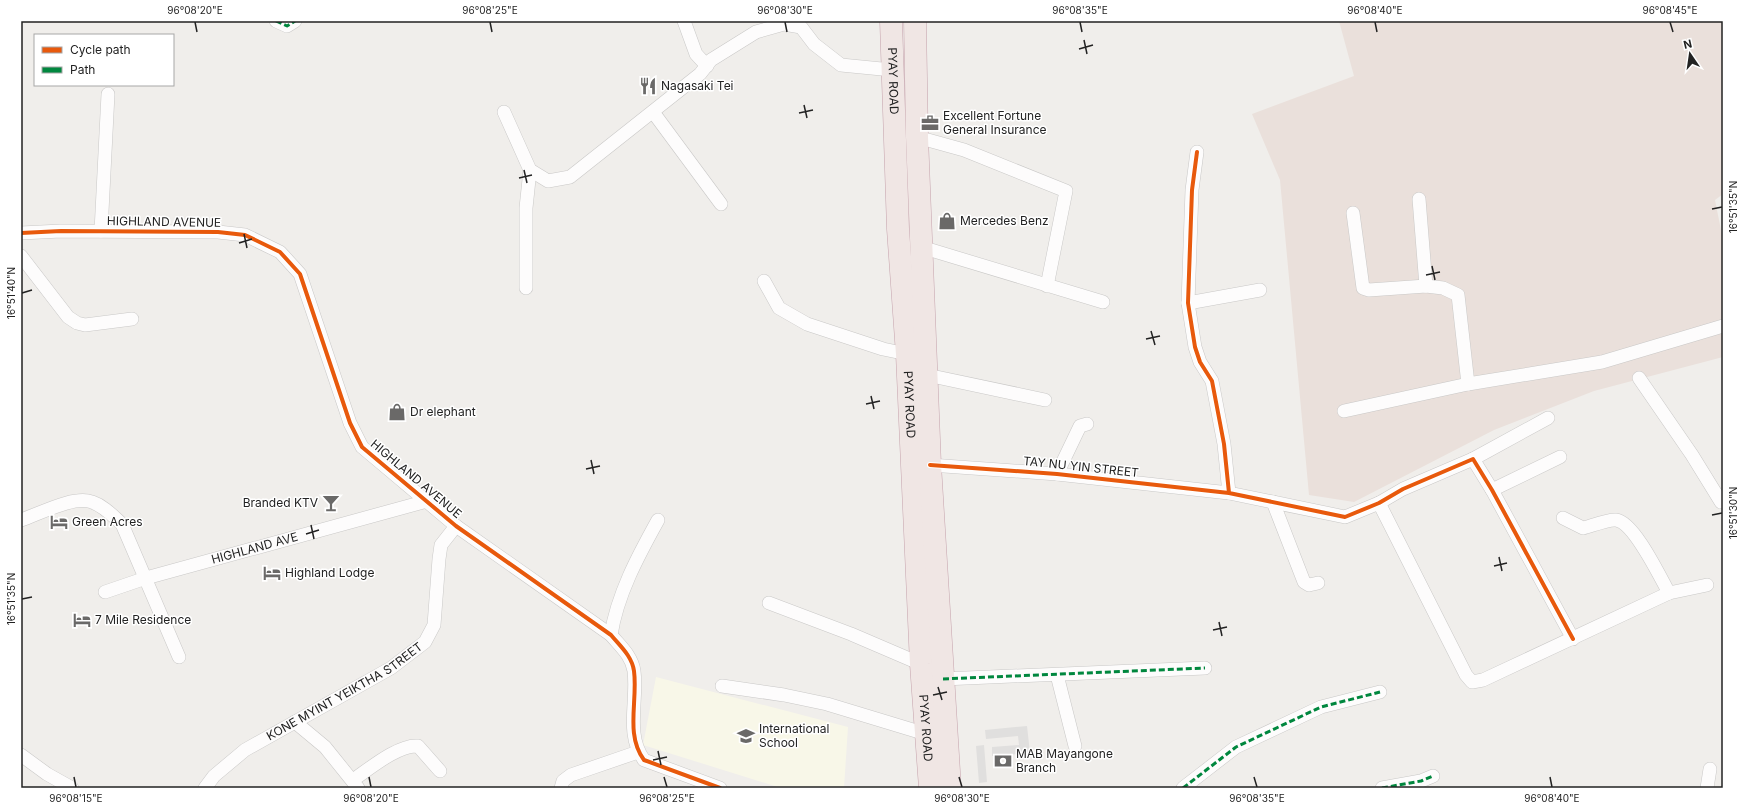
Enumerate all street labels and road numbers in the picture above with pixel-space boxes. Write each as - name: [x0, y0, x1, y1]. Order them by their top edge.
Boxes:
- street label: PYAY ROAD: [885, 47, 902, 115]
- street label: HIGHLAND AVENUE: [107, 213, 221, 230]
- street label: PYAY ROAD: [901, 371, 919, 438]
- street label: HIGHLAND AVENUE: [368, 436, 465, 521]
- street label: TAY NU YIN STREET: [1023, 453, 1140, 480]
- street label: HIGHLAND AVE: [210, 529, 300, 567]
- street label: KONE MYINT YEIKTHA STREET: [264, 639, 425, 743]
- street label: PYAY ROAD: [916, 694, 936, 762]

